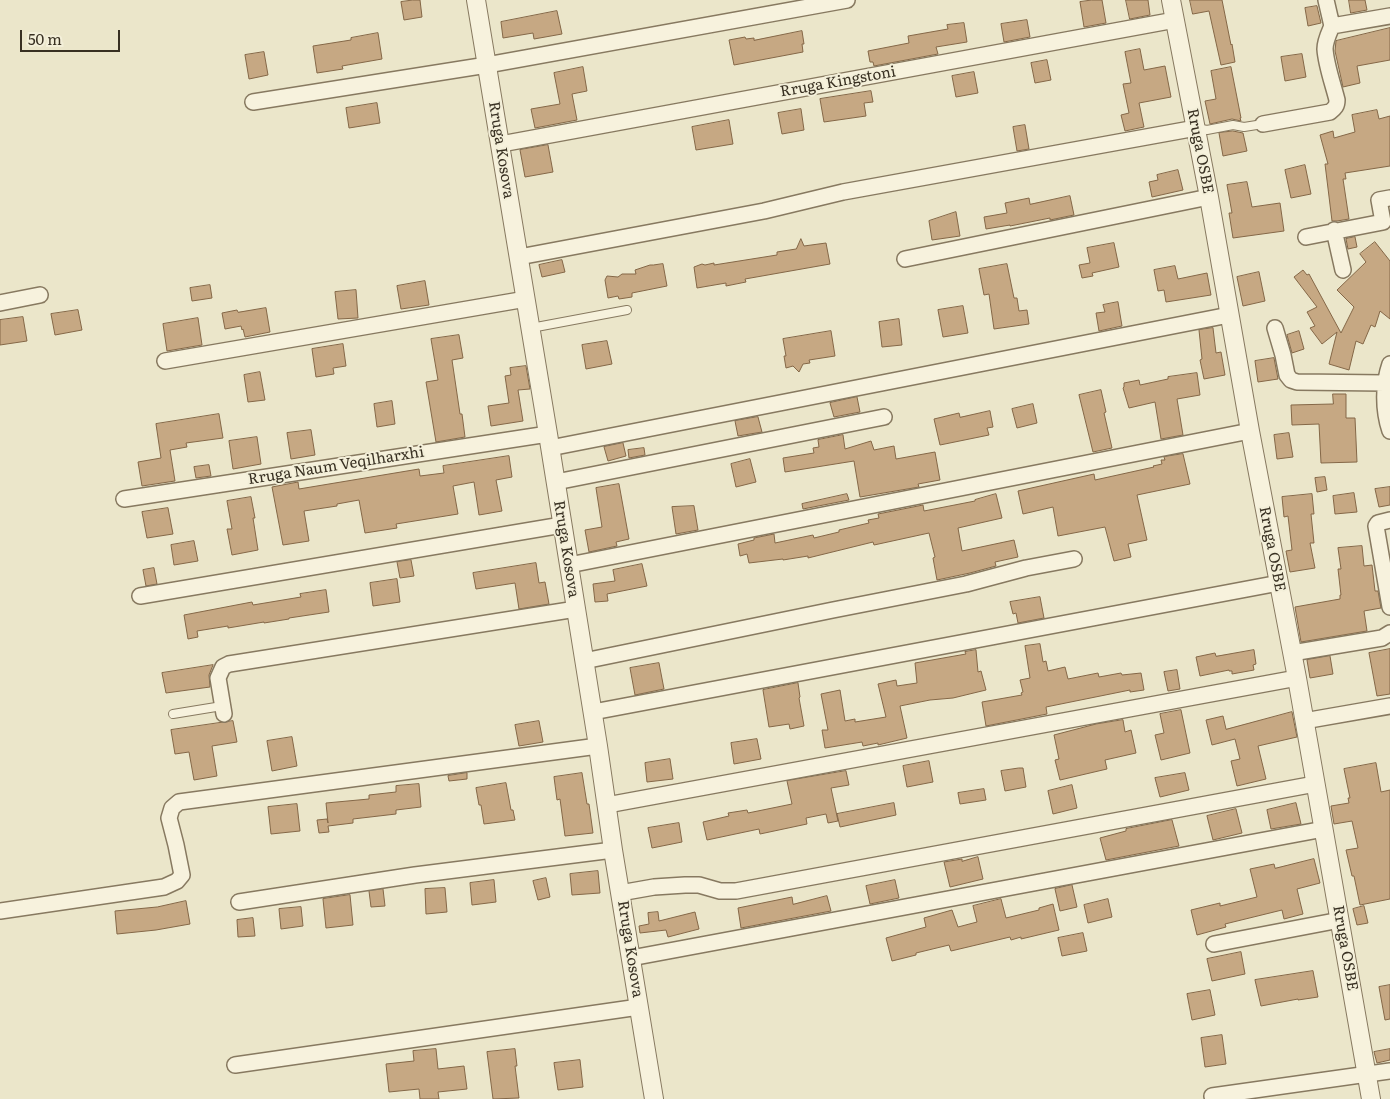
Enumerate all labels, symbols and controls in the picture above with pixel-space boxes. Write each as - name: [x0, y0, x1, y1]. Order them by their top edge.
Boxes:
- scale bar: [22, 20, 122, 52]
- text: 50 m: [28, 27, 62, 50]
- street label: Rruga Kingstoni: [779, 63, 897, 101]
- street label: Rruga Kosova: [484, 100, 518, 200]
- street label: Rruga OSBE: [1183, 107, 1217, 195]
- street label: Rruga Naum Veqilharxhi: [247, 443, 425, 489]
- street label: Rruga Kosova: [549, 499, 583, 599]
- street label: Rruga OSBE: [1255, 505, 1289, 593]
- street label: Rruga Kosova: [613, 899, 647, 999]
- street label: Rruga OSBE: [1329, 904, 1361, 992]

